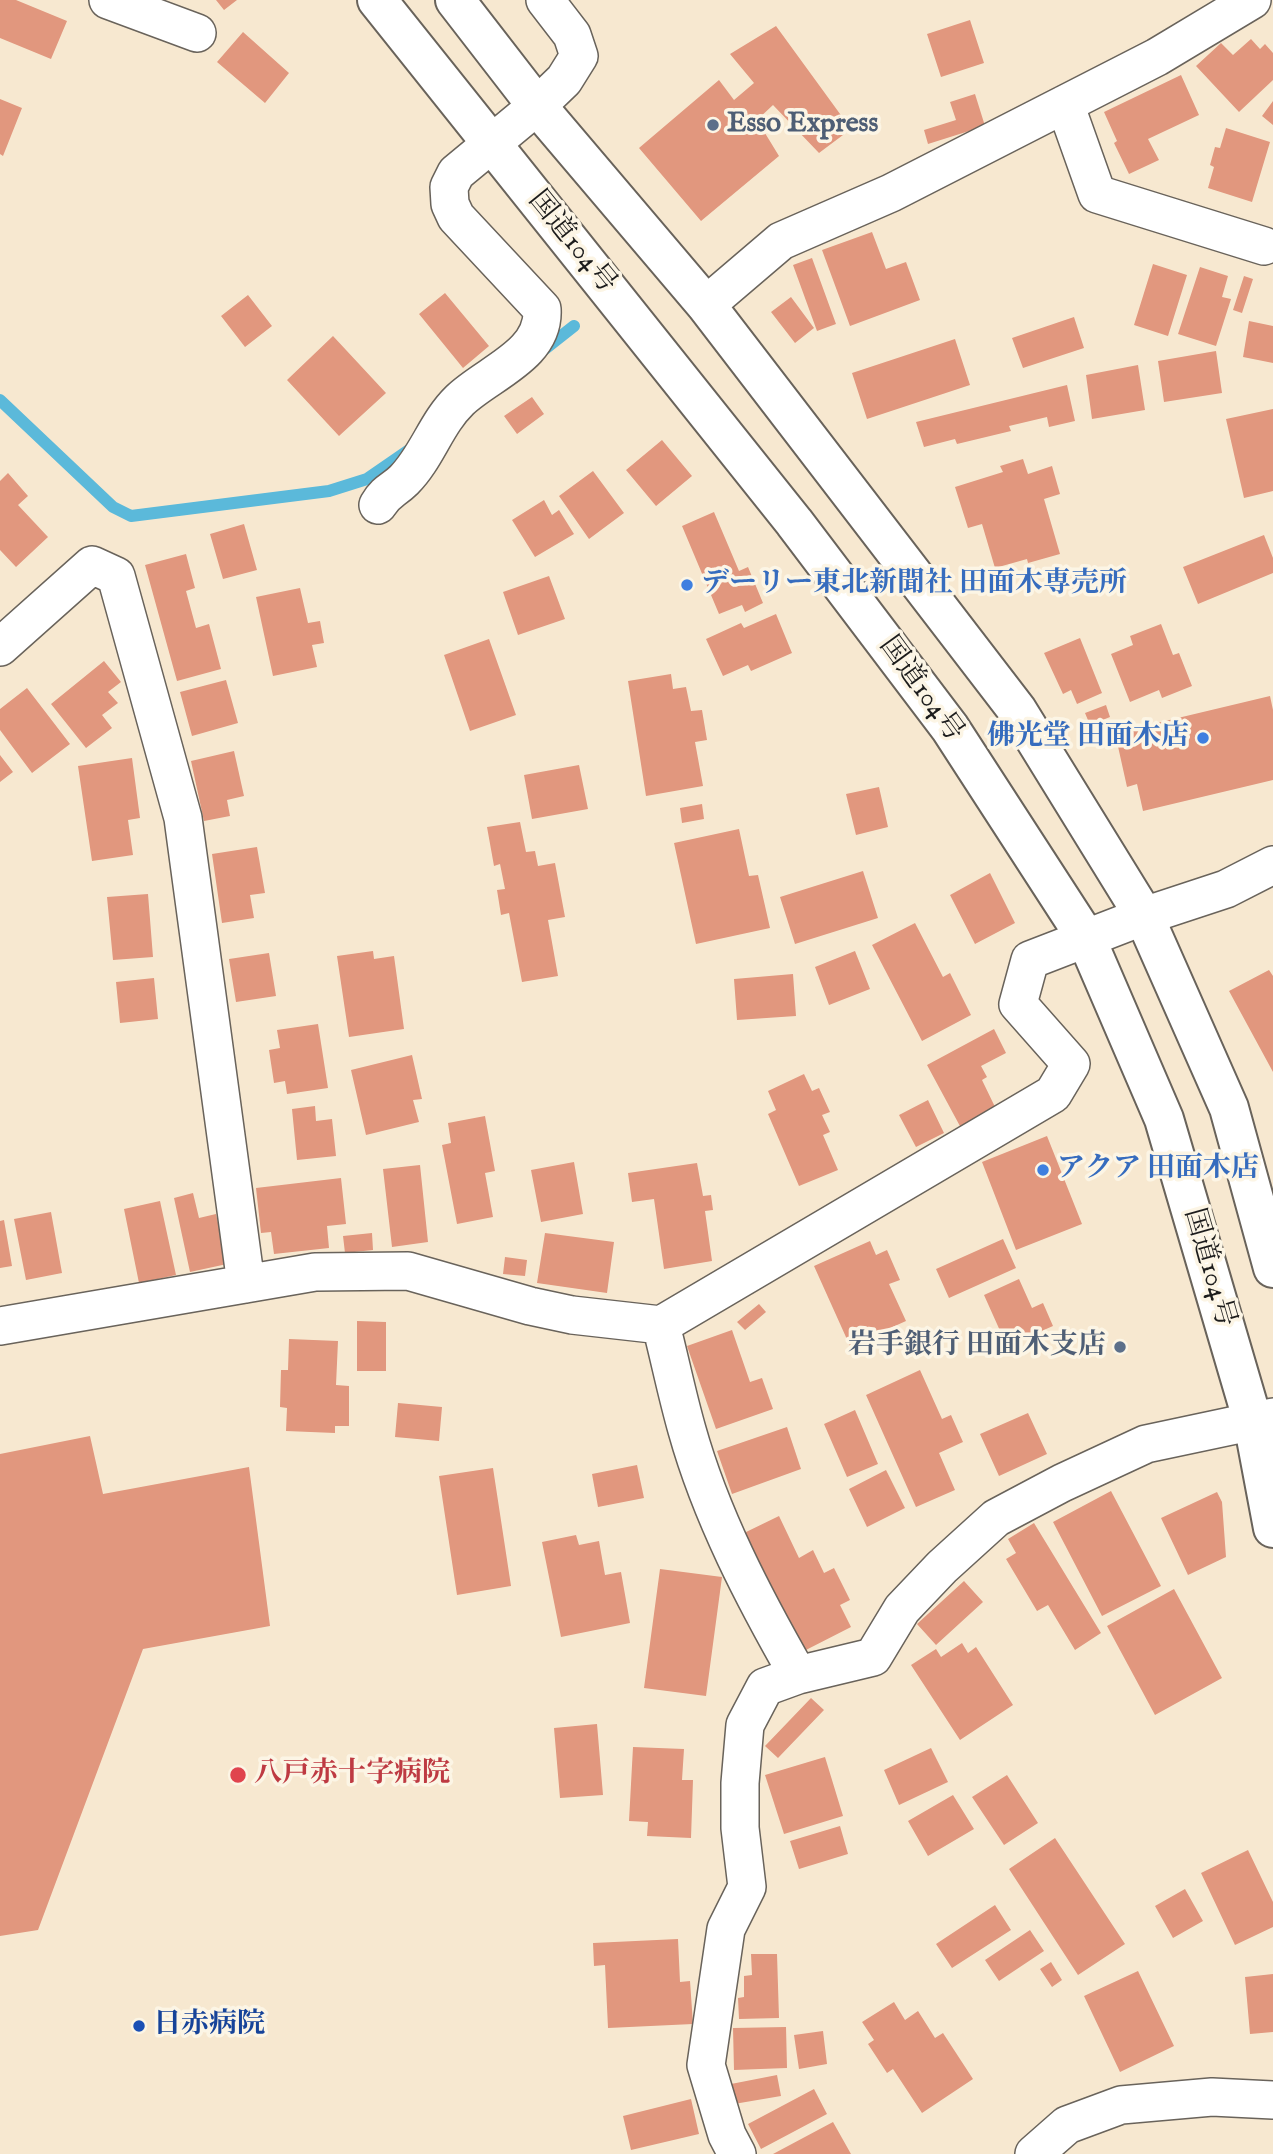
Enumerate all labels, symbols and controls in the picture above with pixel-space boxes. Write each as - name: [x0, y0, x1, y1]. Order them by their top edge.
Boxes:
- place label: Esso Express: [727, 108, 878, 142]
- marker: Esso Express: [705, 117, 721, 133]
- street label: 国道104号: [520, 185, 622, 301]
- place label: デーリー東北新聞社 田面木専売所: [701, 568, 1127, 602]
- marker: デーリー東北新聞社 田面木専売所: [679, 577, 695, 593]
- street label: 国道104号: [871, 631, 969, 749]
- place label: 佛光堂 田面木店: [987, 721, 1189, 755]
- marker: 佛光堂 田面木店: [1195, 730, 1211, 746]
- place label: アクア 田面木店: [1057, 1153, 1259, 1187]
- marker: アクア 田面木店: [1035, 1162, 1051, 1178]
- street label: 国道104号: [1175, 1205, 1241, 1331]
- place label: 岩手銀行 田面木支店: [848, 1330, 1106, 1364]
- marker: 岩手銀行 田面木支店: [1112, 1339, 1128, 1355]
- place label: 八戸赤十字病院: [254, 1758, 450, 1792]
- marker: 八戸赤十字病院: [228, 1765, 248, 1785]
- place label: 日赤病院: [153, 2009, 265, 2043]
- marker: 日赤病院: [131, 2018, 147, 2034]

